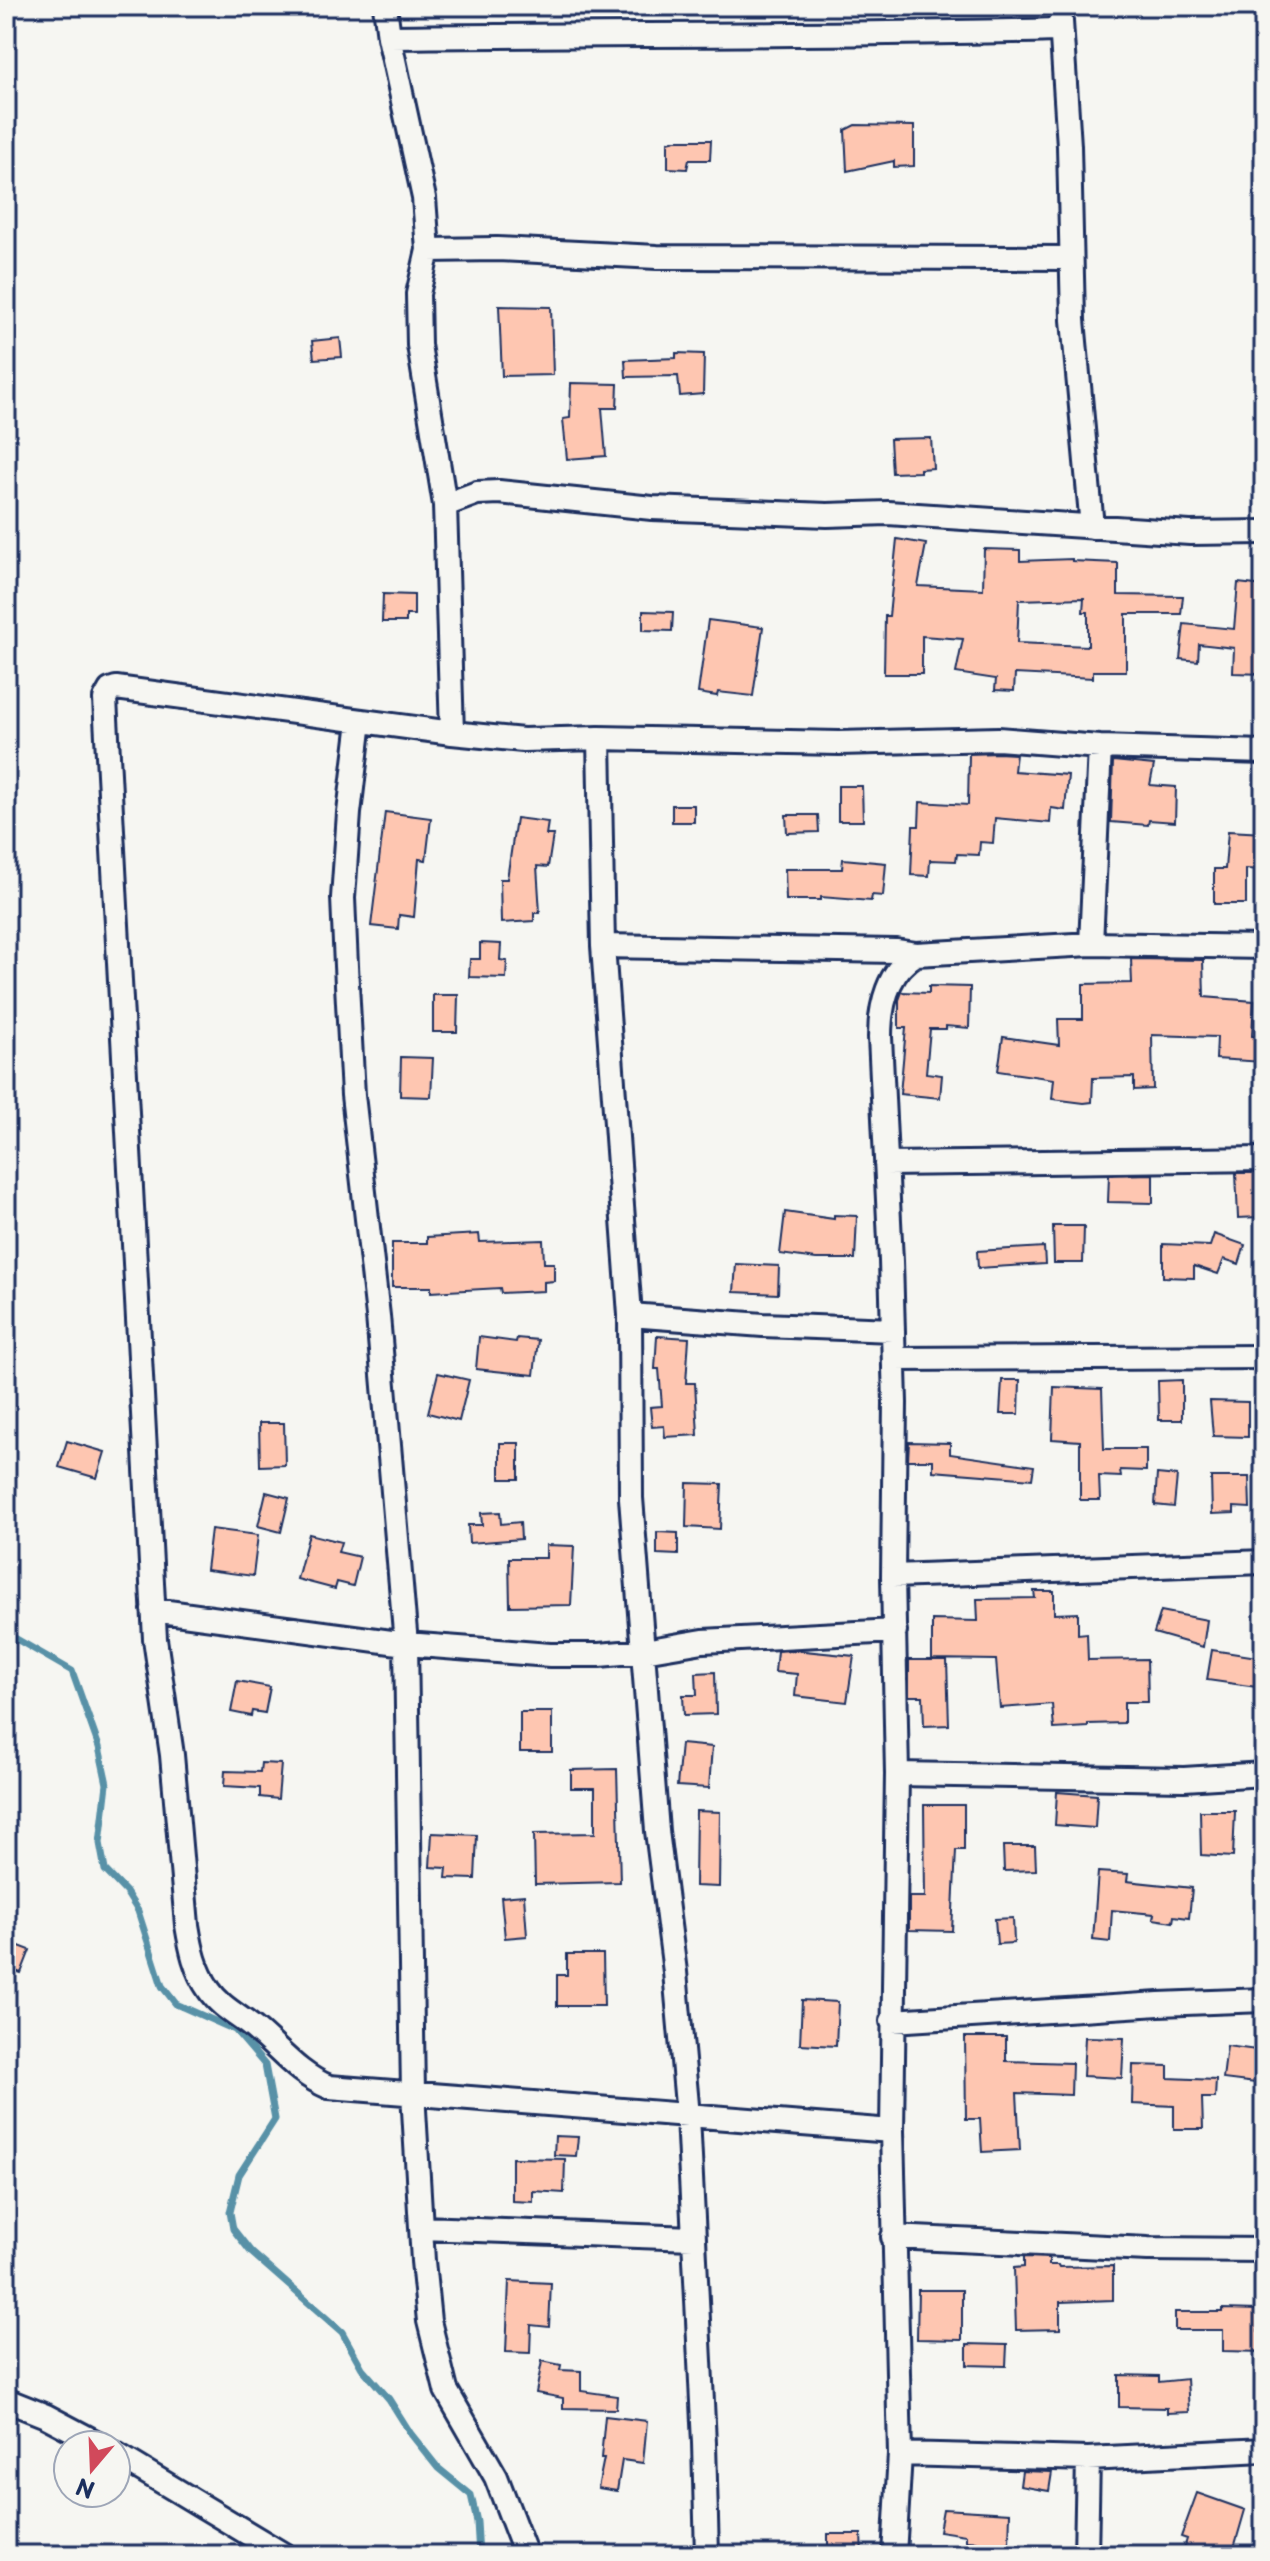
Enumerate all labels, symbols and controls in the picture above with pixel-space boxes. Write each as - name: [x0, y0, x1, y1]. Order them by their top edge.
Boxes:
- north arrow: [52, 2429, 132, 2509]
- text: N: [71, 2471, 99, 2508]

